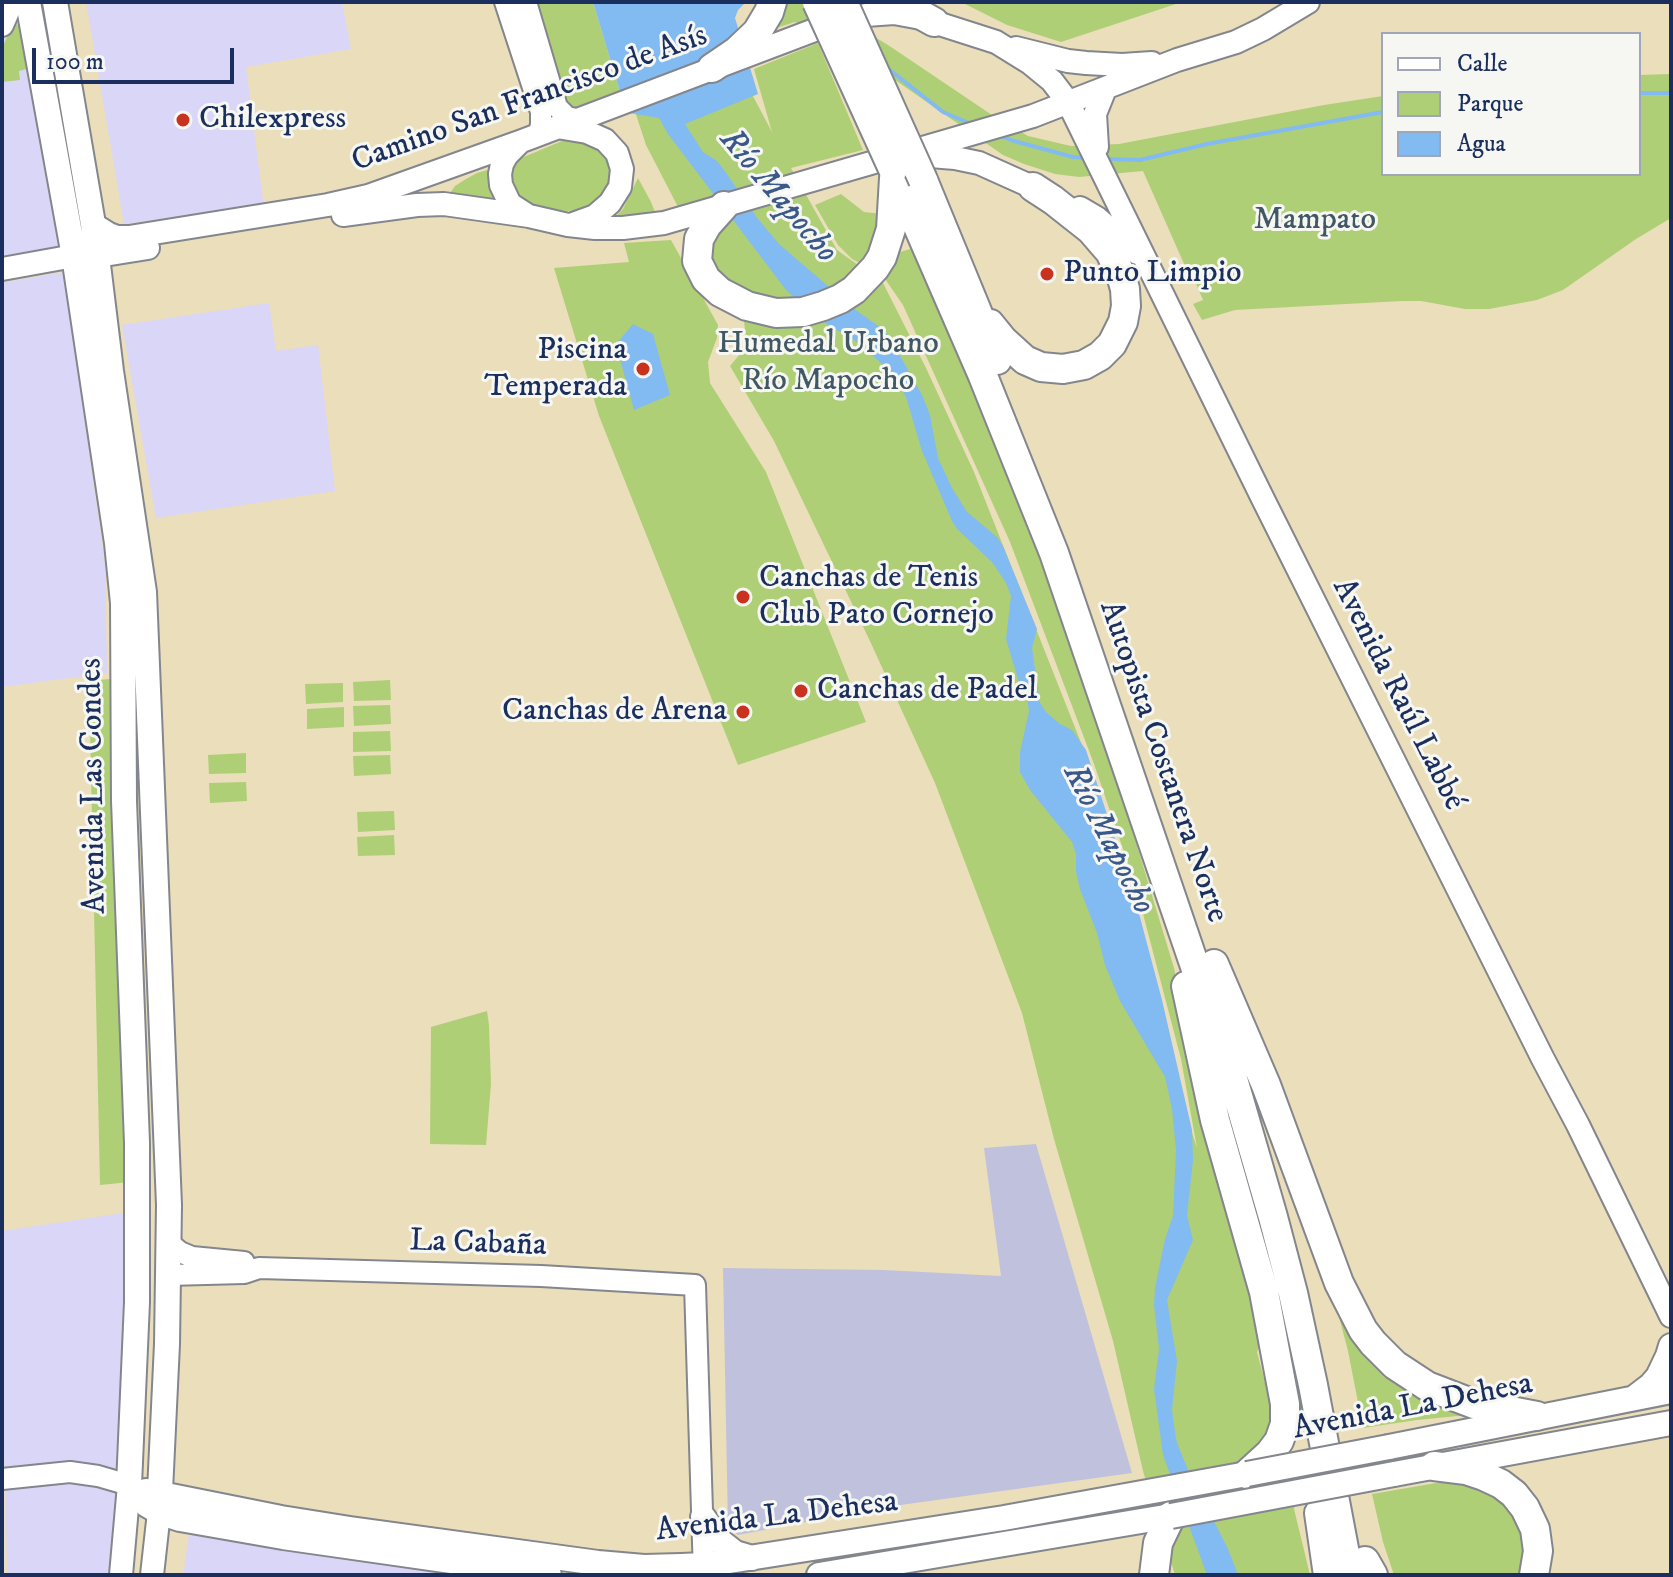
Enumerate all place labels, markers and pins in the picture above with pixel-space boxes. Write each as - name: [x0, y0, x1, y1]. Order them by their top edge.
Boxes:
- place label: Chilexpress: [199, 101, 346, 139]
- marker: Chilexpress: [174, 111, 192, 129]
- place label: Punto Limpio: [1063, 255, 1241, 293]
- marker: Punto Limpio: [1038, 265, 1056, 283]
- place label: Piscina Temperada: [484, 332, 627, 407]
- marker: Piscina Temperada: [634, 360, 652, 378]
- place label: Canchas de Tenis Club Pato Cornejo: [759, 560, 994, 635]
- marker: Canchas de Tenis Club Pato Cornejo: [734, 588, 752, 606]
- place label: Canchas de Padel: [817, 672, 1037, 710]
- marker: Canchas de Padel: [792, 682, 810, 700]
- place label: Canchas de Arena: [502, 693, 727, 731]
- marker: Canchas de Arena: [734, 703, 752, 721]

